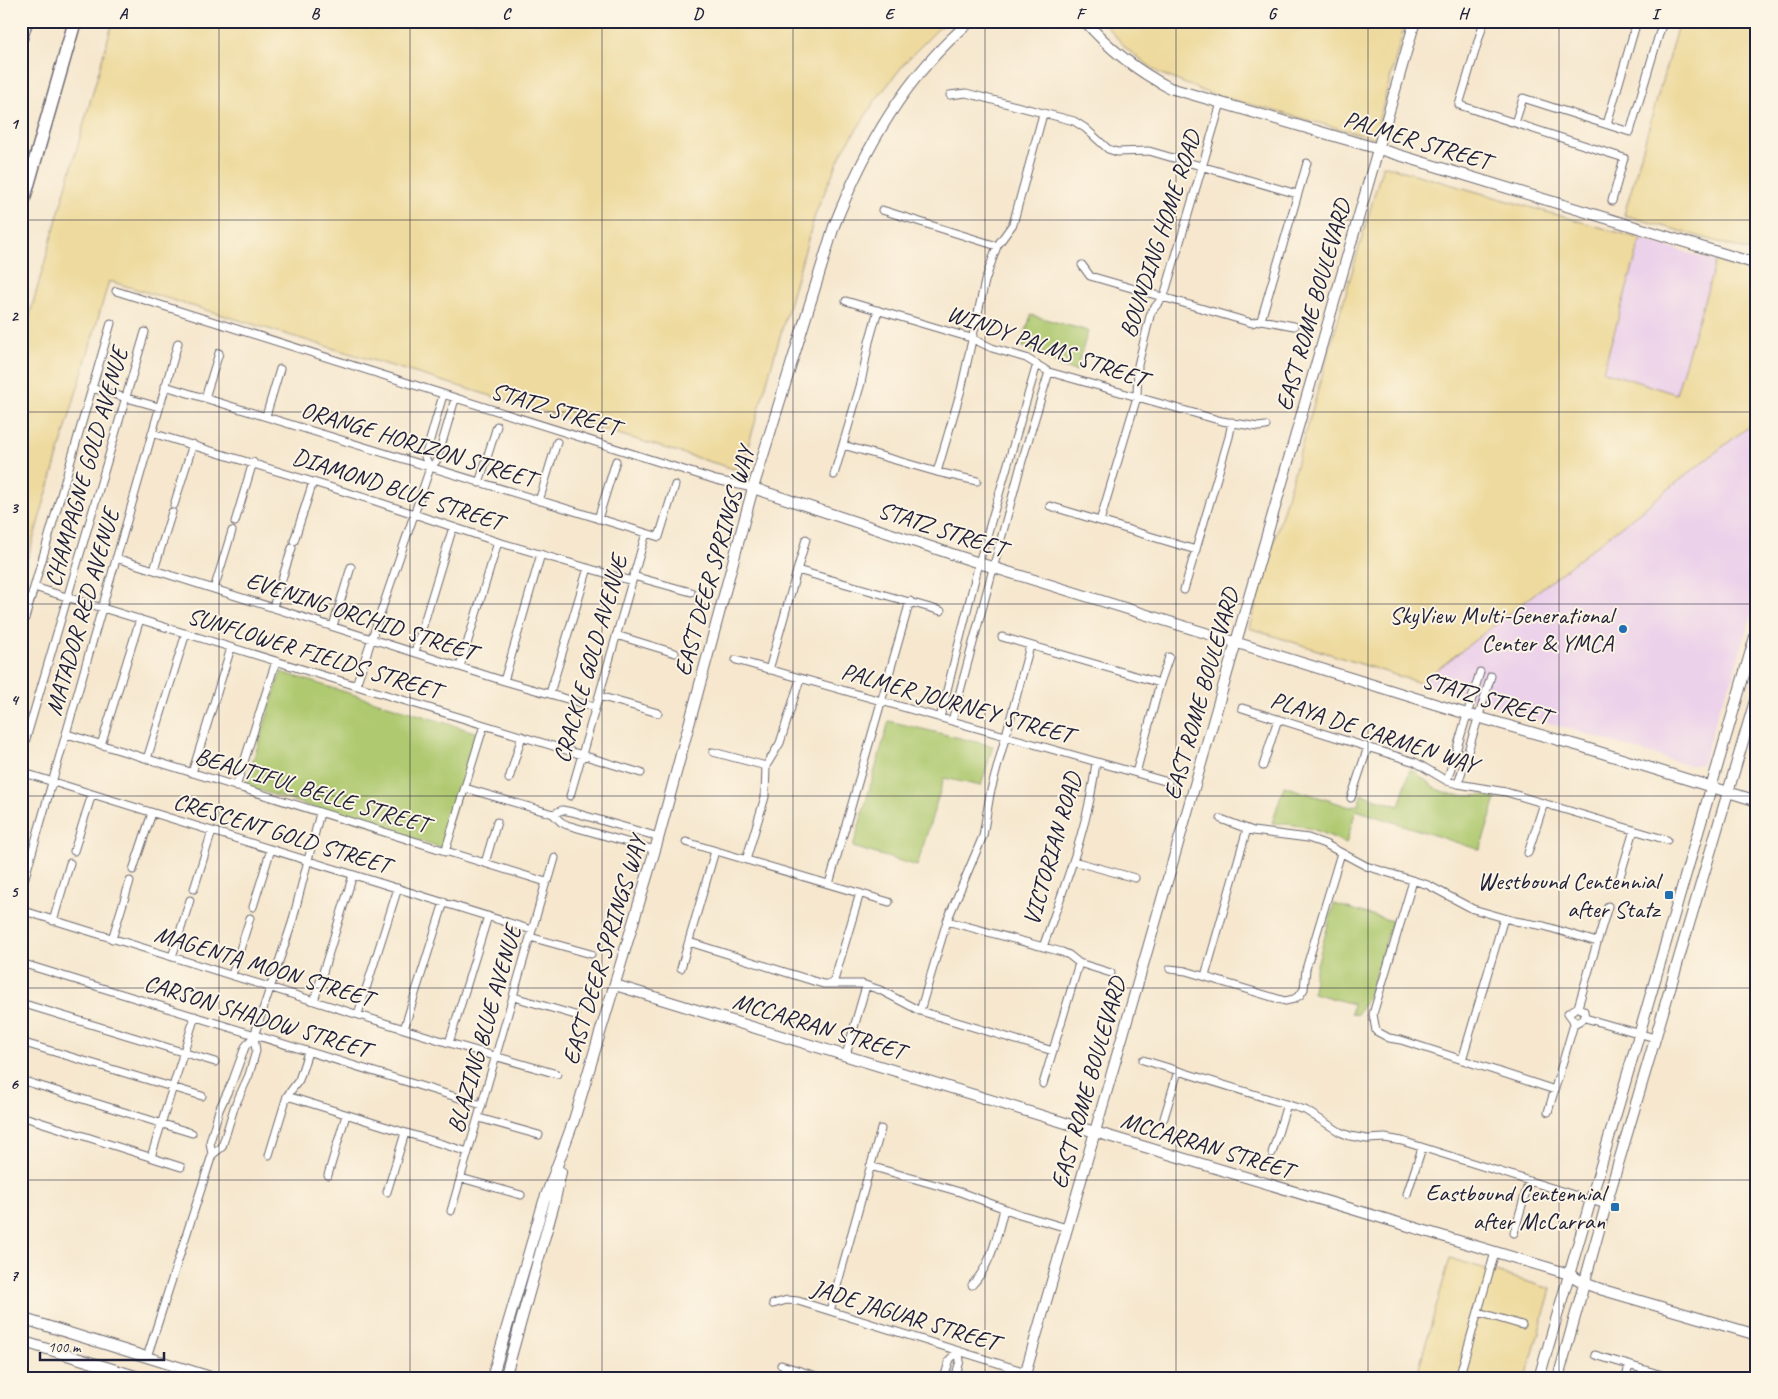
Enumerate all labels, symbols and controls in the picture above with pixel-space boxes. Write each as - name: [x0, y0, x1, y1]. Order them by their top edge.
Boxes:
- text: A: [119, 4, 129, 24]
- text: B: [311, 4, 321, 24]
- text: C: [502, 4, 512, 24]
- text: D: [693, 4, 704, 24]
- text: E: [885, 4, 896, 24]
- text: F: [1076, 4, 1087, 24]
- text: G: [1268, 4, 1278, 24]
- text: H: [1458, 4, 1470, 24]
- text: I: [1652, 4, 1662, 24]
- street label: PALMER STREET: [1340, 104, 1499, 178]
- text: 1: [10, 114, 19, 134]
- street label: BOUNDING HOME ROAD: [1112, 125, 1208, 341]
- street label: EAST ROME BOULEVARD: [1269, 194, 1358, 414]
- street label: WINDY PALMS STREET: [943, 298, 1156, 396]
- text: 2: [10, 306, 19, 326]
- street label: CHAMPAGNE GOLD AVENUE: [37, 341, 135, 590]
- street label: STATZ STREET: [487, 375, 628, 444]
- street label: ORANGE HORIZON STREET: [297, 394, 544, 496]
- street label: EAST DEER SPRINGS WAY: [667, 440, 762, 679]
- street label: DIAMOND BLUE STREET: [289, 441, 512, 539]
- street label: STATZ STREET: [874, 494, 1015, 566]
- text: 3: [10, 498, 19, 518]
- street label: MATADOR RED AVENUE: [38, 503, 127, 719]
- street label: CRACKLE GOLD AVENUE: [546, 549, 635, 766]
- street label: EVENING ORCHID STREET: [242, 565, 485, 669]
- street label: EAST ROME BOULEVARD: [1157, 583, 1246, 803]
- street label: SUNFLOWER FIELDS STREET: [184, 600, 450, 707]
- place label: SkyView Multi-Generational Center & YMCA: [1389, 600, 1617, 658]
- marker: SkyView Multi-Generational Center & YMCA: [1617, 623, 1629, 635]
- street label: PALMER JOURNEY STREET: [838, 656, 1082, 752]
- street label: STATZ STREET: [1418, 664, 1559, 733]
- street label: PLAYA DE CARMEN WAY: [1267, 684, 1486, 781]
- text: 4: [10, 690, 19, 710]
- street label: BEAUTIFUL BELLE STREET: [192, 740, 438, 842]
- street label: VICTORIAN ROAD: [1016, 767, 1089, 929]
- street label: CRESCENT GOLD STREET: [170, 786, 399, 882]
- street label: EAST DEER SPRINGS WAY: [555, 829, 654, 1068]
- place label: Westbound Centennial after Statz: [1477, 866, 1663, 924]
- text: 5: [11, 882, 20, 902]
- marker: Westbound Centennial after Statz: [1663, 889, 1675, 901]
- street label: MAGENTA MOON STREET: [151, 919, 382, 1015]
- street label: BLAZING BLUE AVENUE: [440, 919, 529, 1136]
- street label: CARSON SHADOW STREET: [141, 967, 379, 1066]
- street label: EAST ROME BOULEVARD: [1044, 972, 1133, 1192]
- street label: MCCARRAN STREET: [729, 986, 913, 1068]
- text: 6: [10, 1074, 19, 1094]
- street label: MCCARRAN STREET: [1117, 1105, 1301, 1187]
- place label: Eastbound Centennial after McCarran: [1426, 1178, 1609, 1236]
- marker: Eastbound Centennial after McCarran: [1609, 1201, 1621, 1213]
- text: 7: [10, 1266, 19, 1286]
- street label: JADE JAGUAR STREET: [807, 1272, 1008, 1359]
- scale bar: [40, 1329, 164, 1361]
- text: 100 m: [48, 1338, 82, 1357]

